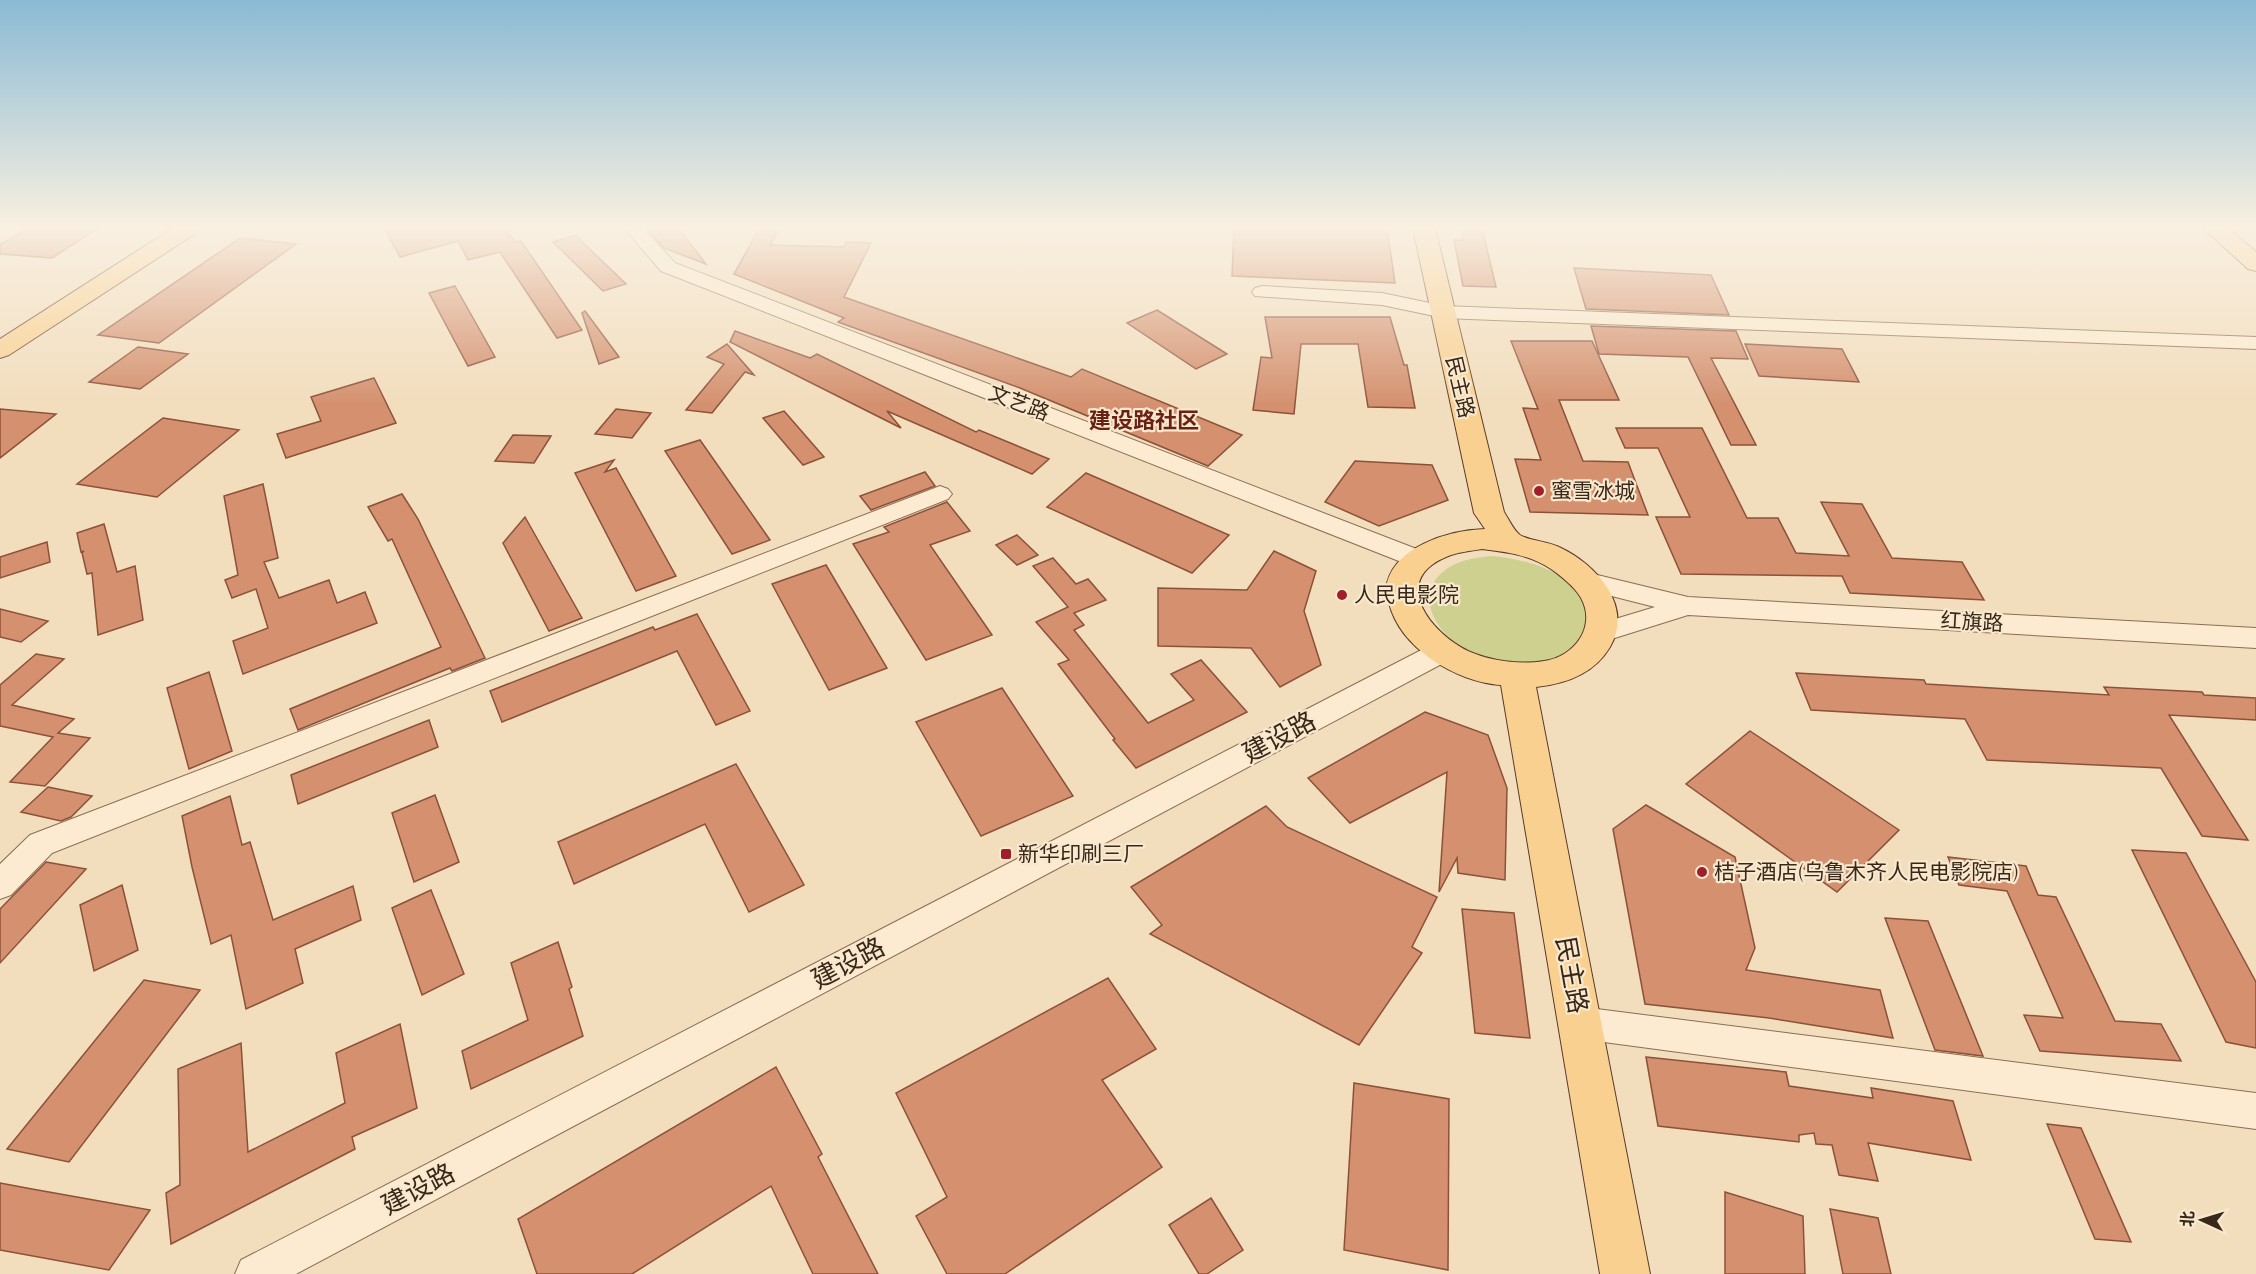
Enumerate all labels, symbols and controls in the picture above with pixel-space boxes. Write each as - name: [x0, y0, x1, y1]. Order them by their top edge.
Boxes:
- street label: 民主路: [1436, 353, 1482, 422]
- street label: 文艺路: [983, 378, 1054, 430]
- district label: 建设路社区: [1089, 405, 1199, 438]
- place label: 蜜雪冰城: [1551, 476, 1635, 508]
- marker: 蜜雪冰城: [1532, 484, 1546, 498]
- place label: 人民电影院: [1354, 580, 1459, 612]
- marker: 人民电影院: [1335, 588, 1349, 602]
- street label: 红旗路: [1940, 605, 2004, 641]
- street label: 建设路: [1236, 702, 1323, 774]
- place label: 新华印刷三厂: [1018, 839, 1144, 871]
- marker: 新华印刷三厂: [999, 847, 1013, 861]
- place label: 桔子酒店(乌鲁木齐人民电影院店): [1714, 857, 2019, 889]
- marker: 桔子酒店(乌鲁木齐人民电影院店): [1695, 865, 1709, 879]
- street label: 建设路: [805, 928, 892, 1000]
- street label: 民主路: [1545, 933, 1597, 1017]
- street label: 建设路: [375, 1154, 462, 1226]
- north arrow: [2172, 1190, 2232, 1250]
- text: 北: [2176, 1210, 2201, 1228]

